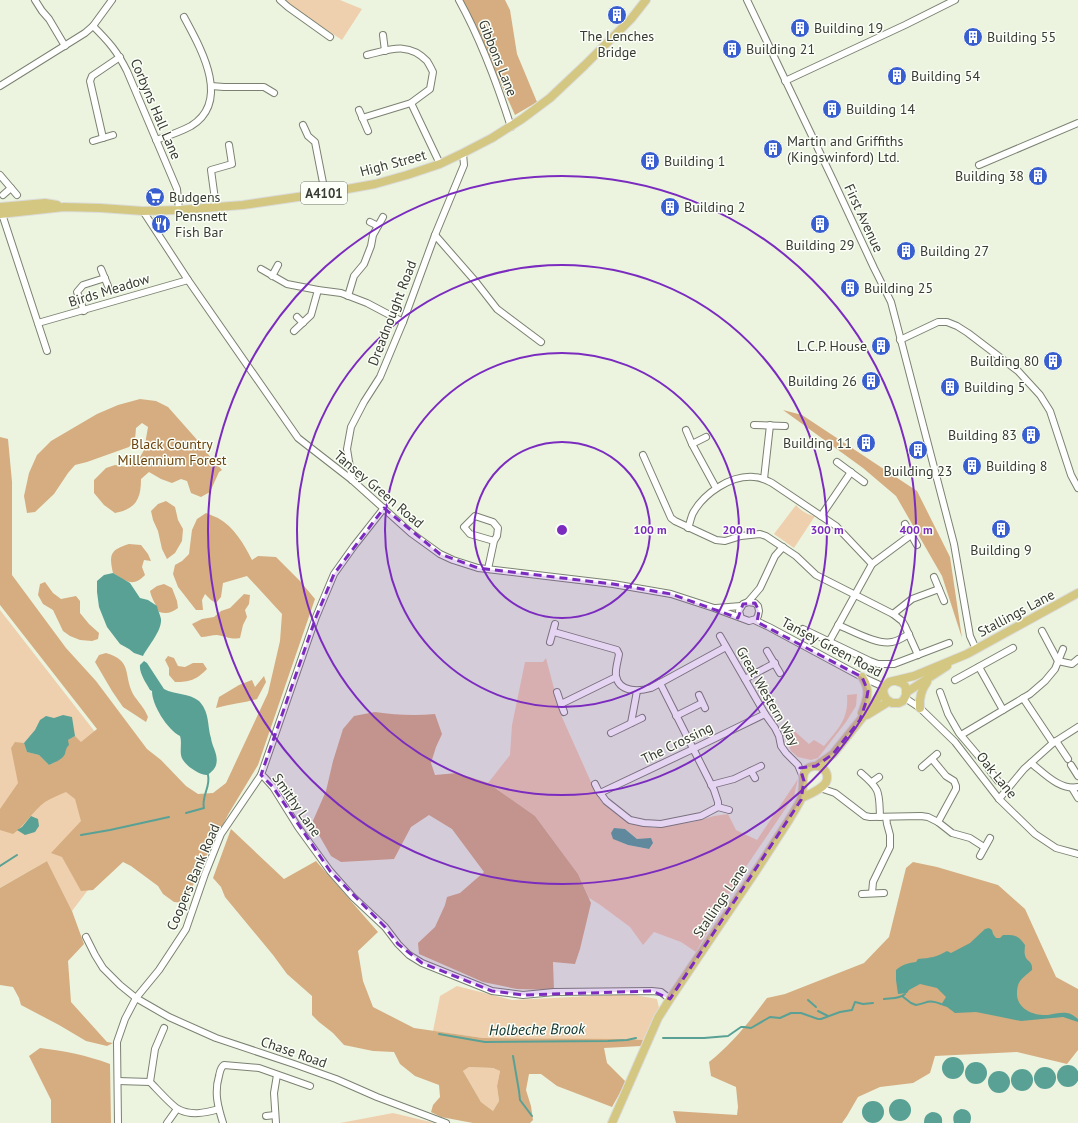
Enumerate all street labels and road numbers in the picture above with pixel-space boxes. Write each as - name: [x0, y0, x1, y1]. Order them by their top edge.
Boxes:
- street label: Gibbons Lane: [475, 17, 521, 99]
- street label: Corbyns Hall Lane: [127, 56, 185, 162]
- street label: High Street: [358, 145, 428, 180]
- street label: First Avenue: [840, 181, 888, 255]
- road number: A4101: [301, 182, 347, 204]
- street label: Dreadnought Road: [364, 258, 420, 368]
- street label: Birds Meadow: [66, 269, 153, 311]
- street label: Tansey Green Road: [330, 446, 428, 532]
- street label: Stallings Lane: [974, 585, 1058, 641]
- street label: Tansey Green Road: [778, 613, 886, 681]
- street label: Great Western Way: [732, 643, 804, 749]
- street label: The Crossing: [638, 718, 716, 768]
- street label: Oak Lane: [973, 748, 1021, 802]
- street label: Smithy Lane: [269, 770, 325, 840]
- street label: Coopers Bank Road: [162, 821, 224, 933]
- street label: Stallings Lane: [689, 861, 751, 941]
- street label: Chase Road: [258, 1032, 330, 1072]

